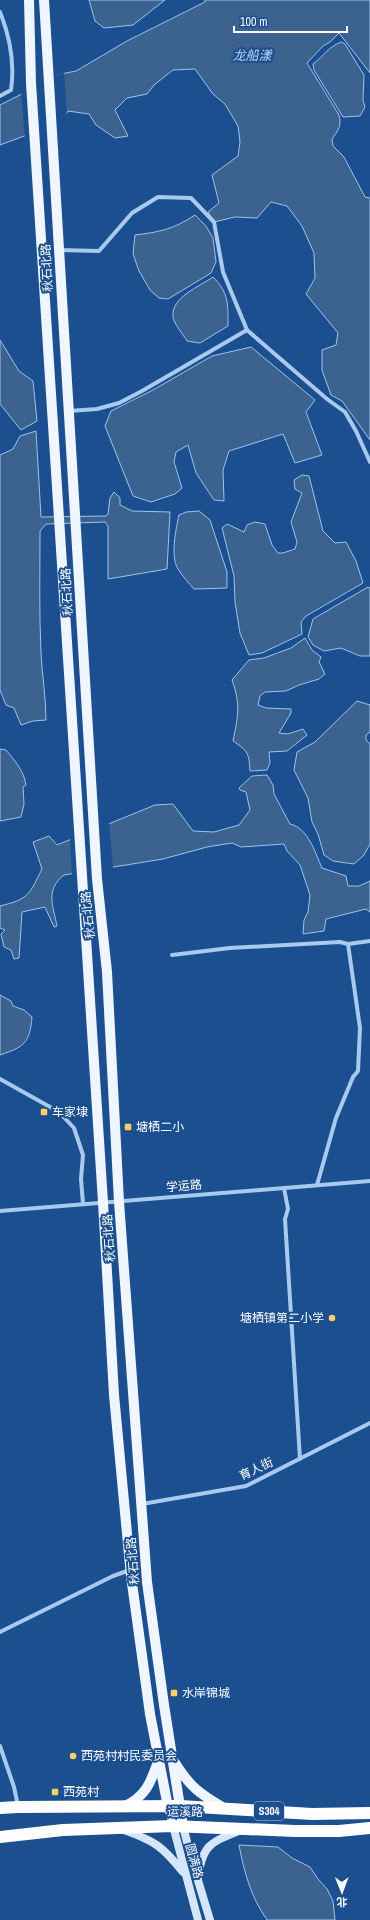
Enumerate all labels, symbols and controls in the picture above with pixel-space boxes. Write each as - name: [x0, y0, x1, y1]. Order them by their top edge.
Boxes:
- scale bar: [234, 8, 347, 34]
- text: 100 m: [240, 14, 267, 30]
- water label: 龙船漾: [232, 47, 273, 64]
- street label: 秋石北路: [38, 244, 56, 292]
- street label: 秋石北路: [58, 568, 76, 616]
- street label: 秋石北路: [78, 890, 98, 940]
- place label: 车家埭: [52, 1104, 88, 1120]
- marker: 车家埭: [39, 1107, 49, 1117]
- place label: 塘栖二小: [136, 1119, 184, 1135]
- marker: 塘栖二小: [123, 1122, 133, 1132]
- street label: 学运路: [165, 1176, 203, 1196]
- street label: 秋石北路: [99, 1213, 119, 1263]
- place label: 塘栖镇第二小学: [240, 1310, 324, 1326]
- marker: 塘栖镇第二小学: [327, 1313, 337, 1323]
- street label: 育人街: [236, 1454, 276, 1484]
- street label: 秋石北路: [123, 1536, 143, 1586]
- place label: 水岸锦城: [182, 1685, 230, 1701]
- marker: 水岸锦城: [169, 1688, 179, 1698]
- place label: 西苑村村民委员会: [81, 1748, 177, 1764]
- marker: 西苑村村民委员会: [68, 1751, 78, 1761]
- place label: 西苑村: [63, 1784, 100, 1800]
- marker: 西苑村: [50, 1787, 60, 1797]
- road number: S304: [254, 1802, 284, 1820]
- street label: 运溪路: [167, 1804, 203, 1820]
- street label: 圆满路: [182, 1842, 206, 1880]
- north arrow: [322, 1872, 362, 1912]
- text: 北: [337, 1895, 348, 1909]

